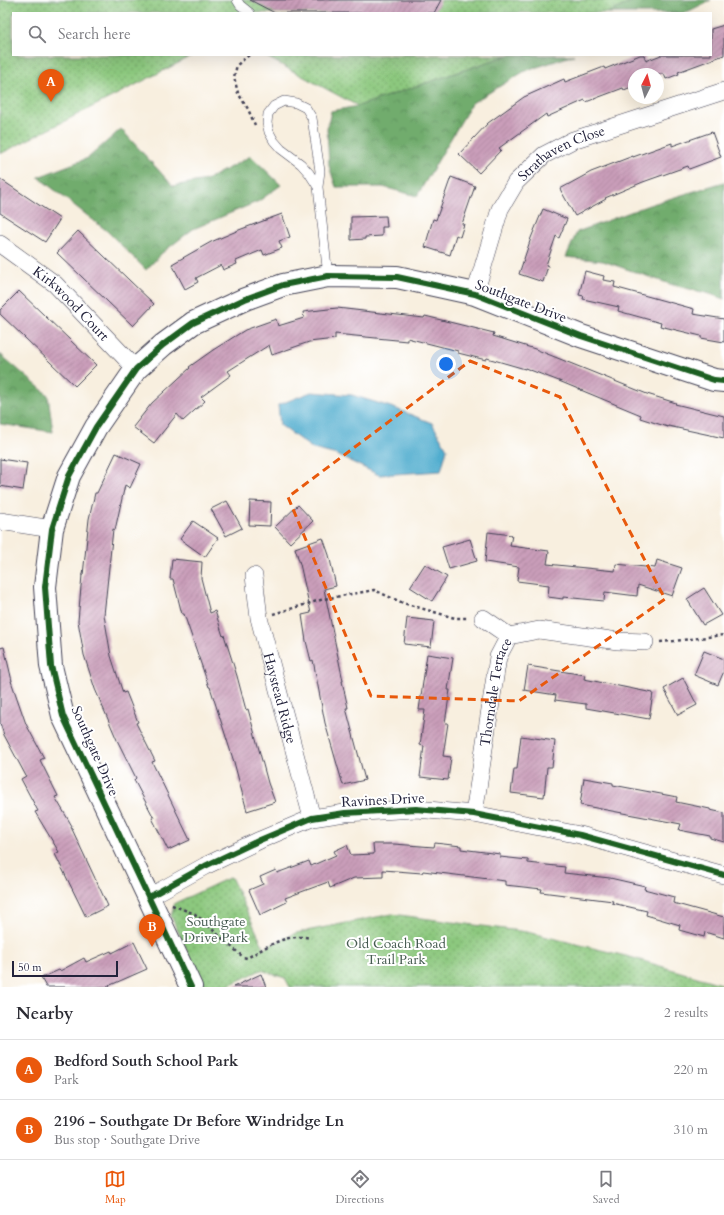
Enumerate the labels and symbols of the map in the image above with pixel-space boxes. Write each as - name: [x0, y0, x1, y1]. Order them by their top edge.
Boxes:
- north arrow: [628, 68, 664, 104]
- pin: A: [38, 69, 64, 102]
- street label: Strathaven Close: [513, 121, 607, 185]
- street label: Kirkwood Court: [29, 262, 114, 345]
- street label: Southgate Drive: [472, 275, 570, 327]
- your location: [436, 354, 456, 374]
- street label: Thorndale Terrace: [475, 634, 516, 748]
- street label: Haystead Ridge: [259, 650, 301, 745]
- street label: Southgate Drive: [67, 703, 123, 799]
- street label: Ravines Drive: [341, 788, 425, 812]
- park label: Southgate Drive Park: [184, 912, 249, 947]
- pin: B: [139, 914, 165, 947]
- park label: Old Coach Road Trail Park: [346, 934, 446, 969]
- scale bar: [12, 959, 118, 978]

